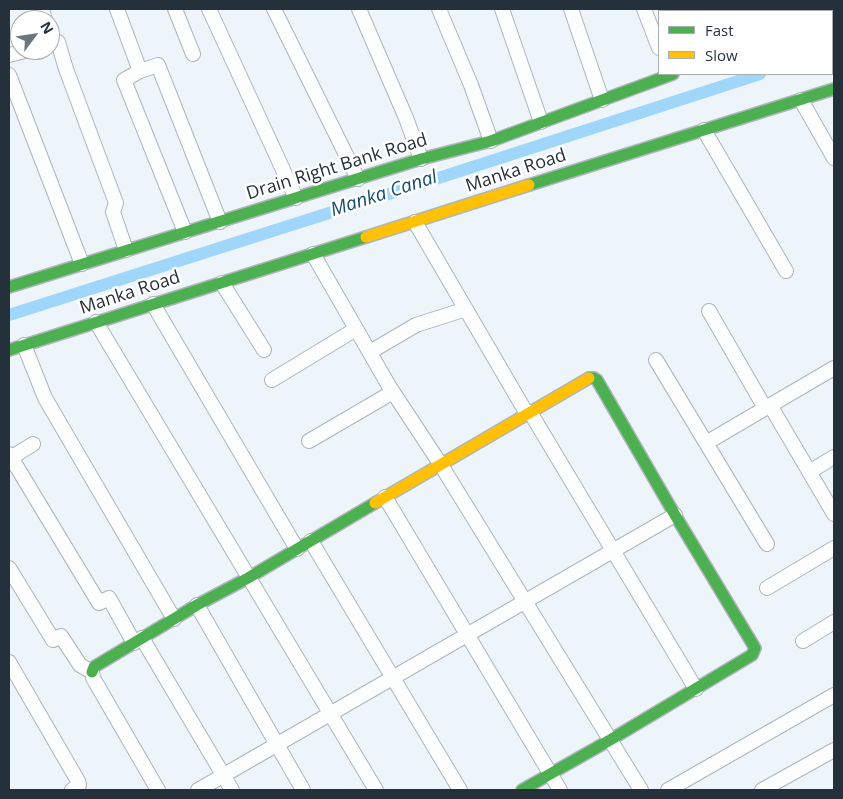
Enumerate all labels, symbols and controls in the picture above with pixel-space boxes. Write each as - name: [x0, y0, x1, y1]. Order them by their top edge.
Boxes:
- north arrow: [10, 10, 60, 60]
- legend: [658, 10, 833, 75]
- text: N: [36, 18, 59, 37]
- text: Fast: [705, 20, 734, 40]
- text: Slow: [705, 45, 738, 65]
- street label: Drain Right Bank Road: [244, 129, 430, 205]
- street label: Manka Road: [463, 145, 569, 197]
- water label: Manka Canal: [328, 166, 440, 222]
- street label: Manka Road: [77, 267, 183, 319]

